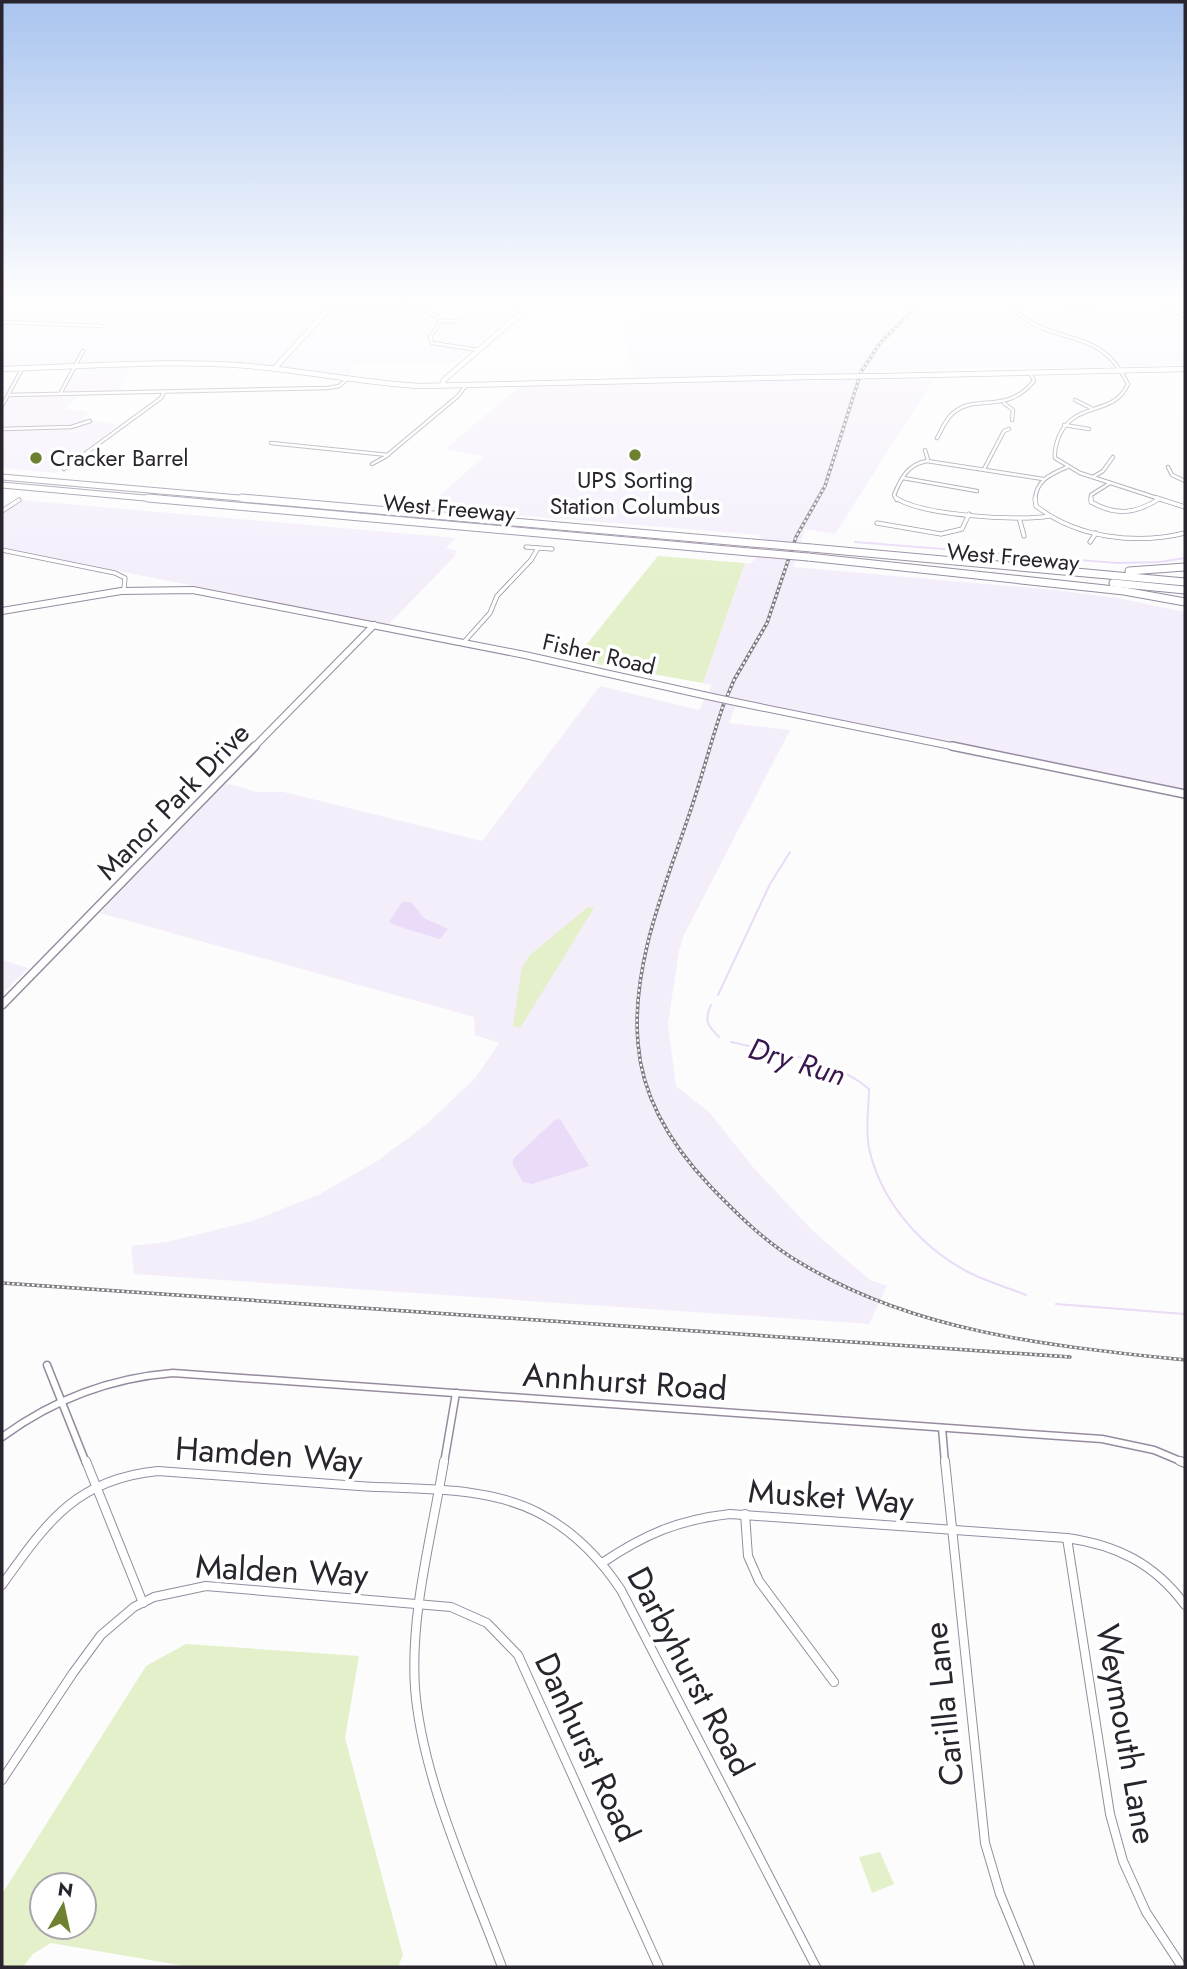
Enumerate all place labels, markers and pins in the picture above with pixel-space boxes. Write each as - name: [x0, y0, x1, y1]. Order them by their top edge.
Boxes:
- place label: Cracker Barrel: [50, 441, 189, 475]
- marker: UPS Sorting Station Columbus: [627, 447, 643, 463]
- marker: Cracker Barrel: [28, 450, 44, 466]
- place label: UPS Sorting Station Columbus: [550, 463, 720, 523]

